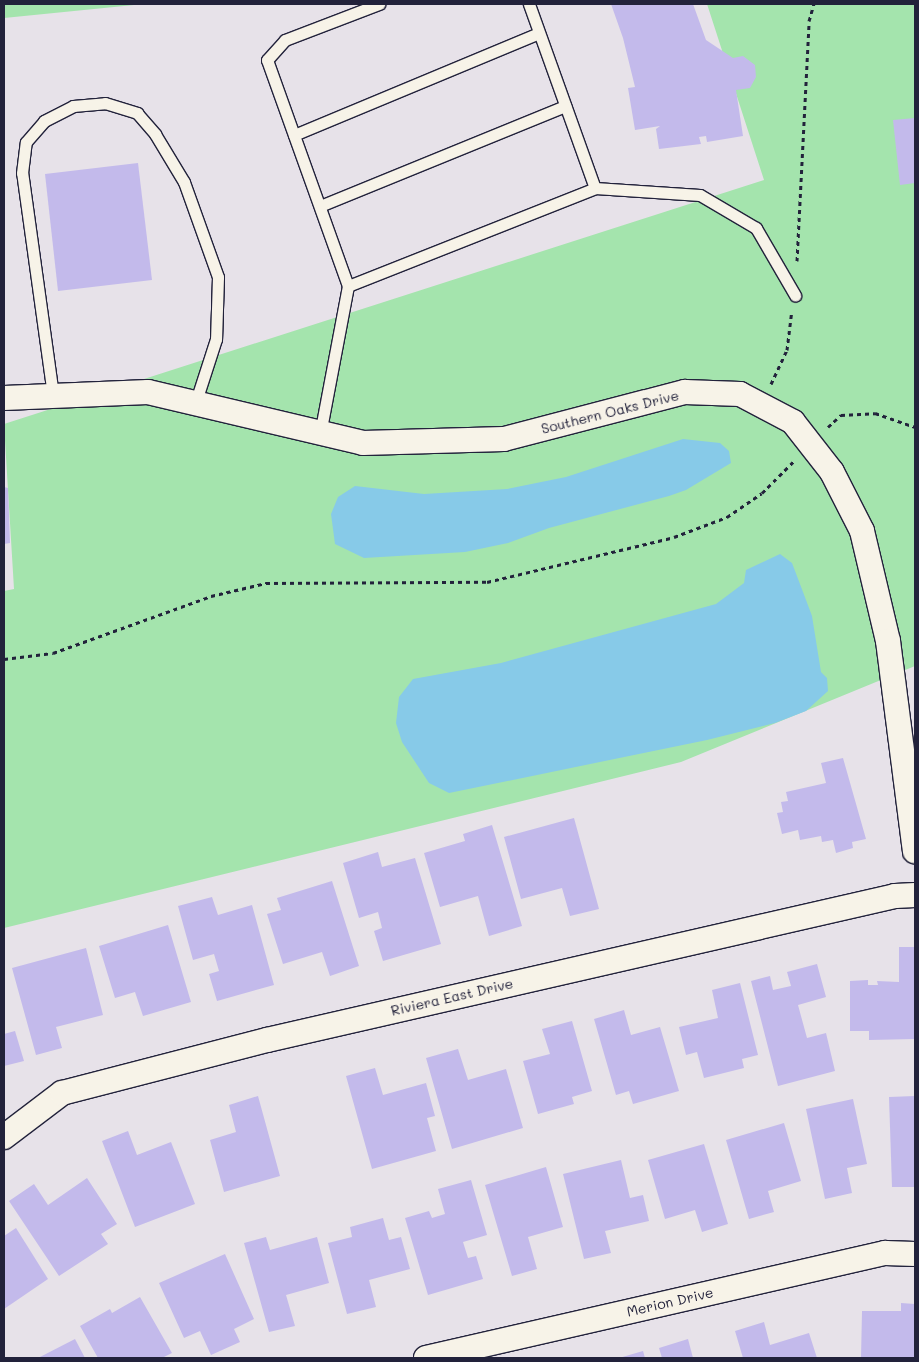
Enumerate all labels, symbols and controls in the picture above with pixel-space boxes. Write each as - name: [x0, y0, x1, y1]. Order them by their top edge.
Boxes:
- street label: Southern Oaks Drive: [539, 387, 681, 437]
- street label: Riviera East Drive: [389, 975, 515, 1019]
- street label: Merion Drive: [625, 1284, 715, 1320]

